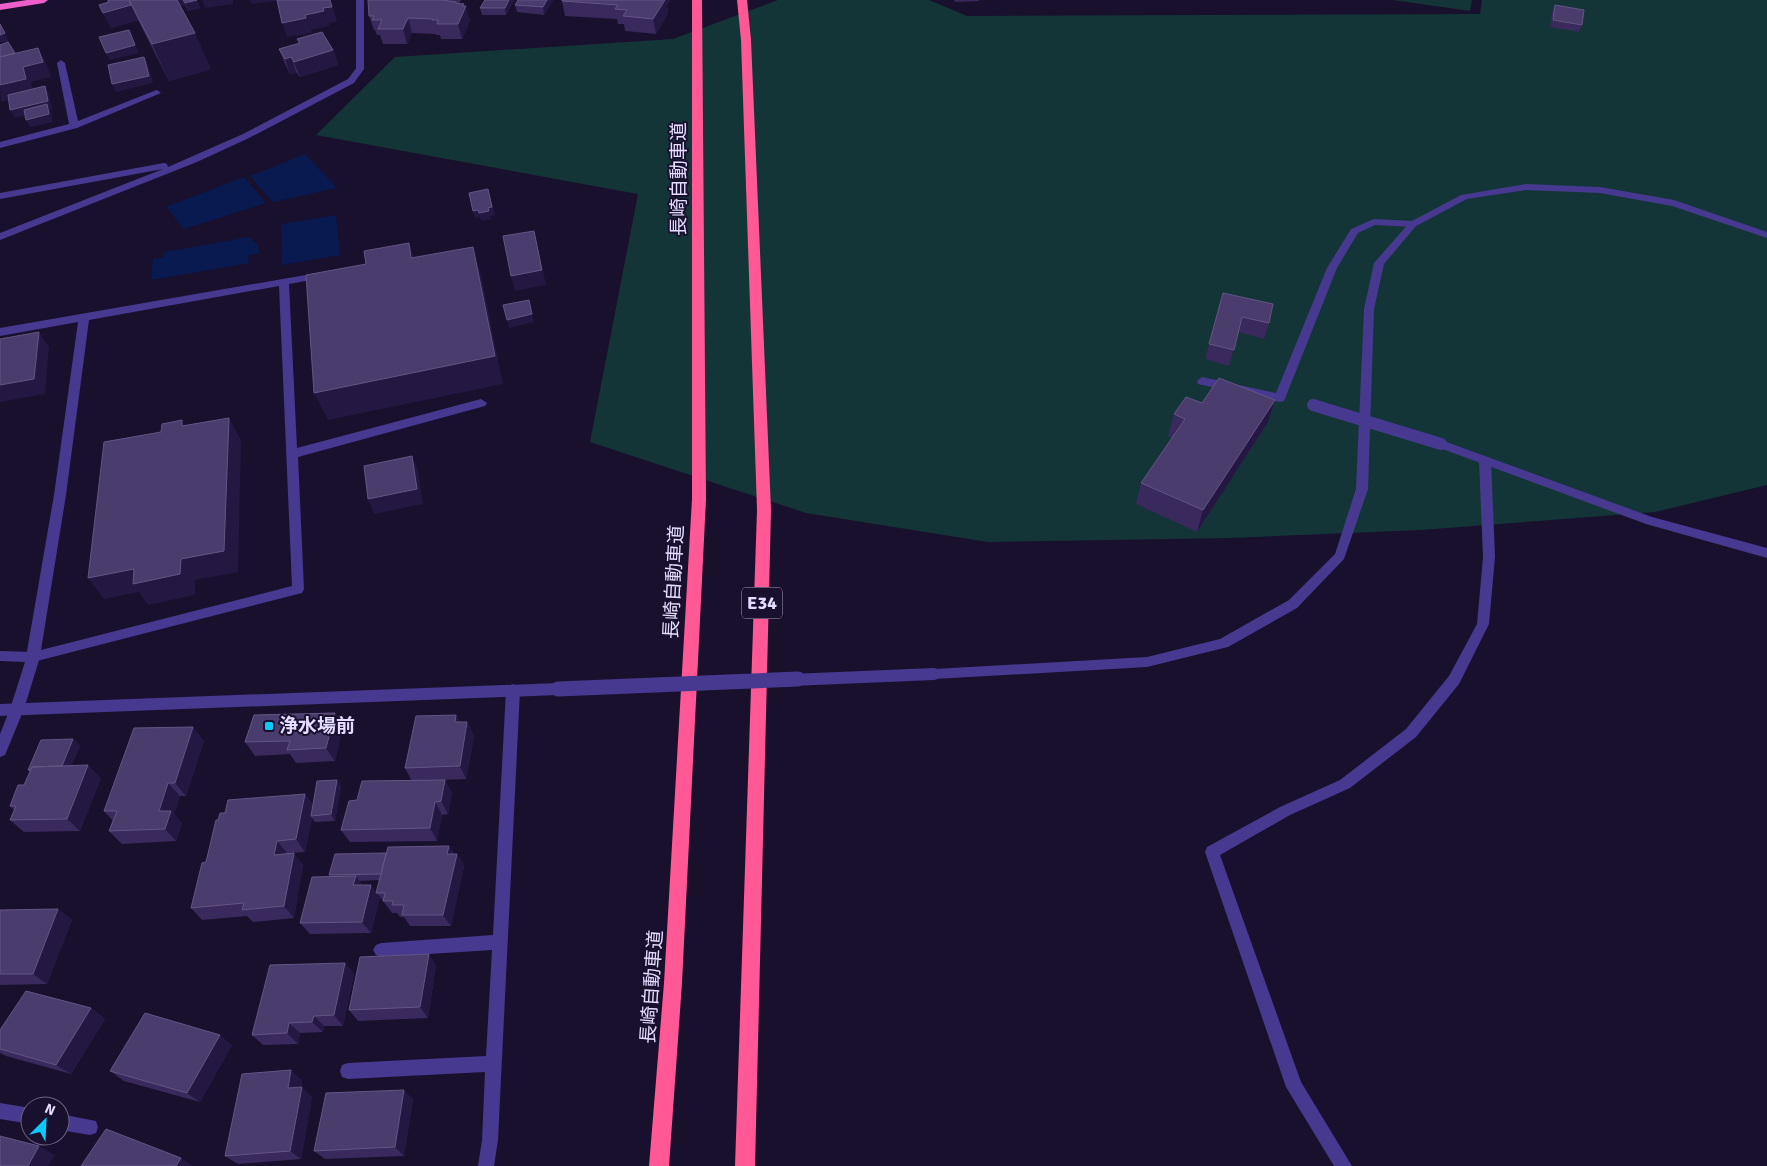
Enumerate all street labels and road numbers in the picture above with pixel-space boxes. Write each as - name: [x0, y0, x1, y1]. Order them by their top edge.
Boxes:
- street label: 長崎自動車道: [667, 122, 691, 236]
- street label: 長崎自動車道: [659, 524, 689, 640]
- road number: E34: [742, 588, 782, 618]
- street label: 長崎自動車道: [636, 929, 668, 1045]

